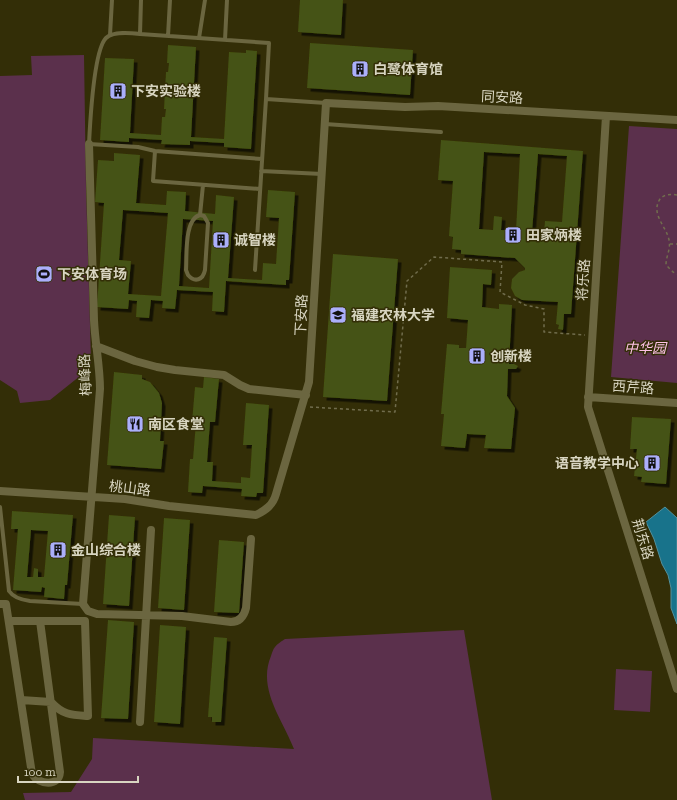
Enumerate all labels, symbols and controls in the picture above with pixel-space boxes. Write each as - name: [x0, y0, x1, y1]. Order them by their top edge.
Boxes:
- building icon: 白鹭体育馆: [350, 59, 370, 79]
- place label: 白鹭体育馆: [373, 61, 443, 78]
- building icon: 下安实验楼: [108, 81, 128, 101]
- place label: 下安实验楼: [131, 83, 201, 100]
- street label: 同安路: [481, 88, 523, 107]
- building icon: 田家炳楼: [503, 225, 523, 245]
- place label: 田家炳楼: [526, 227, 582, 244]
- building icon: 诚智楼: [211, 230, 231, 250]
- place label: 诚智楼: [234, 232, 276, 249]
- street label: 将乐路: [574, 258, 593, 302]
- sports icon: 下安体育场: [34, 264, 54, 284]
- place label: 下安体育场: [57, 266, 127, 283]
- street label: 下安路: [292, 294, 311, 336]
- school or university icon: 福建农林大学: [328, 305, 348, 325]
- place label: 福建农林大学: [351, 307, 435, 324]
- park label: 中华园: [624, 340, 668, 357]
- building icon: 创新楼: [467, 346, 487, 366]
- place label: 创新楼: [490, 348, 532, 365]
- street label: 梅峰路: [76, 354, 95, 396]
- street label: 西芹路: [611, 378, 655, 397]
- restaurant icon: 南区食堂: [125, 414, 145, 434]
- place label: 南区食堂: [148, 416, 204, 433]
- building icon: 语音教学中心: [642, 453, 662, 473]
- place label: 语音教学中心: [555, 455, 639, 472]
- street label: 桃山路: [108, 478, 152, 499]
- street label: 荆东路: [628, 517, 657, 562]
- building icon: 金山综合楼: [48, 540, 68, 560]
- place label: 金山综合楼: [71, 542, 141, 559]
- scale bar: [18, 758, 138, 784]
- text: 100 m: [24, 765, 56, 779]

